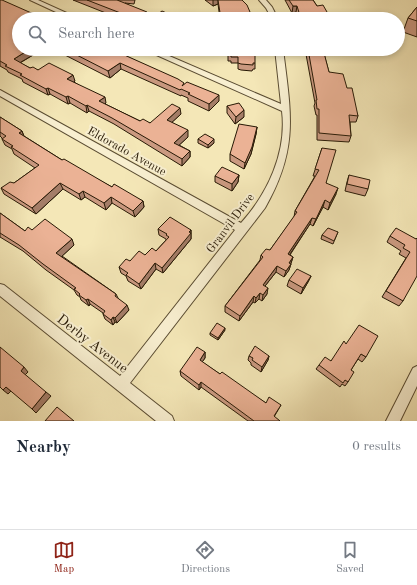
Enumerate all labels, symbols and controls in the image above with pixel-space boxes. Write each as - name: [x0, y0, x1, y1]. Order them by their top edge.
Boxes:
- search box: [12, 12, 405, 56]
- icon: search: [26, 23, 48, 45]
- text: Search here: [58, 27, 135, 42]
- street label: Eldorado Avenue: [85, 125, 168, 179]
- street label: Granvil Drive: [205, 191, 257, 256]
- street label: Derby Avenue: [54, 312, 131, 376]
- text: Nearby: [16, 439, 71, 456]
- text: 0 results: [352, 440, 401, 453]
- tab: Map: [53, 539, 75, 577]
- tab: Directions: [181, 539, 230, 577]
- tab: Saved: [336, 539, 364, 577]

